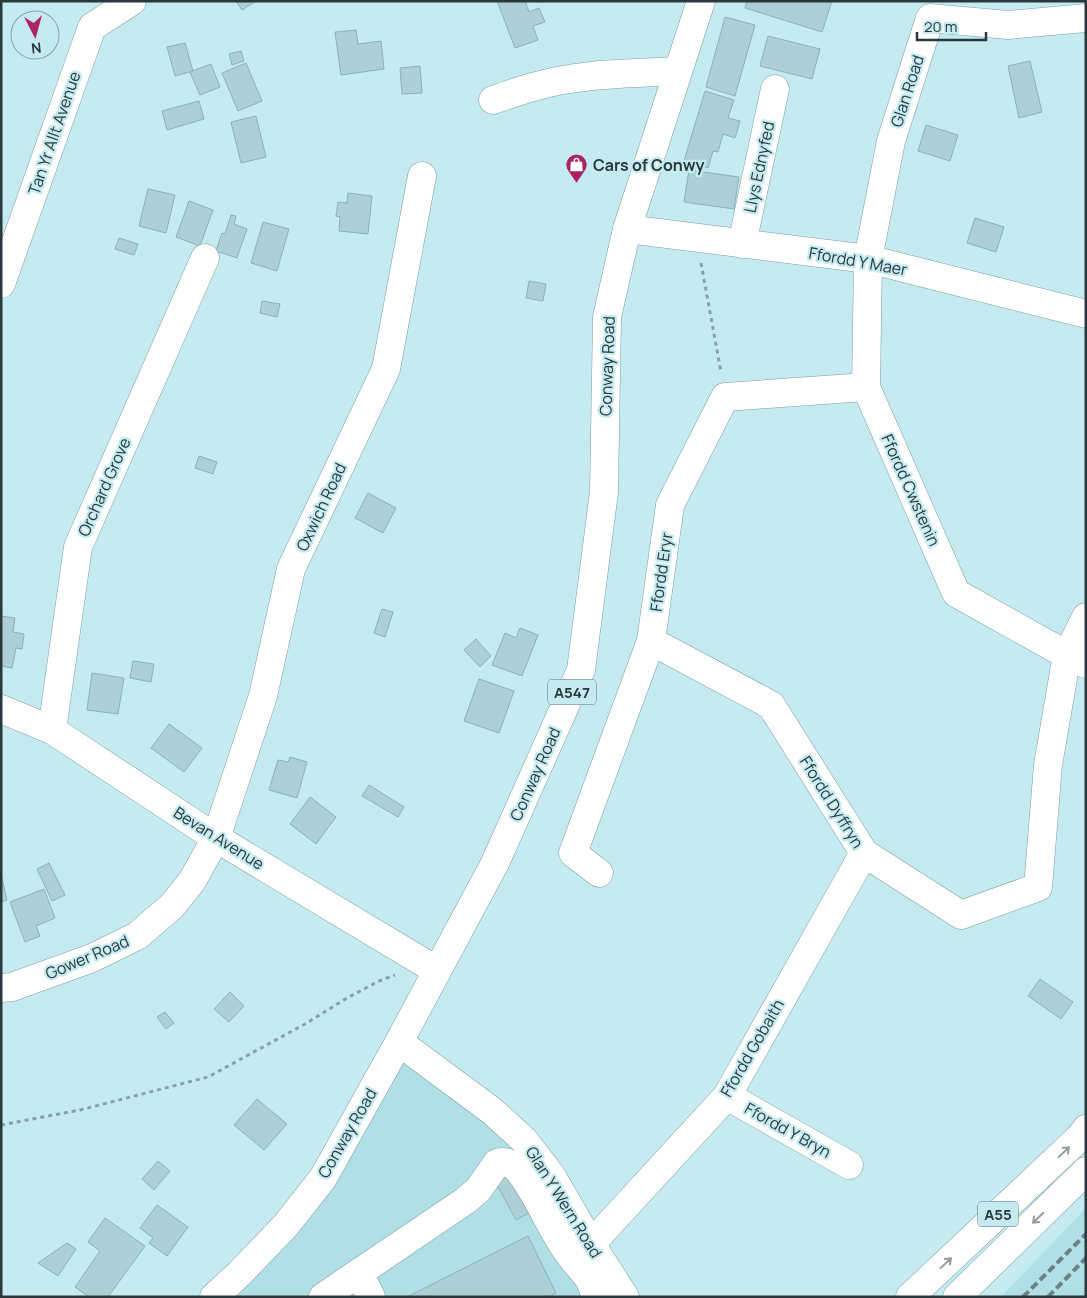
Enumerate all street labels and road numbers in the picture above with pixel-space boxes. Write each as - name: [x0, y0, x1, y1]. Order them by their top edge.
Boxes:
- street label: Glan Road: [885, 52, 929, 130]
- street label: Tan Yr Allt Avenue: [23, 68, 85, 198]
- street label: Llys Ednyfed: [739, 119, 779, 215]
- street label: Ffordd Y Maer: [807, 242, 909, 281]
- street label: Conway Road: [594, 316, 620, 416]
- street label: Ffordd Cwstenin: [876, 431, 946, 549]
- street label: Orchard Grove: [72, 434, 136, 540]
- street label: Oxwich Road: [291, 459, 351, 555]
- street label: Ffordd Eryr: [645, 531, 677, 613]
- road number: A547: [548, 680, 596, 704]
- street label: Conway Road: [505, 724, 565, 824]
- street label: Ffordd Dyffryn: [795, 752, 869, 852]
- street label: Bevan Avenue: [170, 801, 268, 875]
- street label: Gower Road: [42, 930, 132, 984]
- street label: Ffordd Gobaith: [715, 995, 789, 1101]
- street label: Conway Road: [312, 1084, 382, 1182]
- street label: Ffordd Y Bryn: [741, 1097, 835, 1163]
- street label: Glan Y Wern Road: [521, 1142, 607, 1262]
- road number: A55: [978, 1202, 1018, 1226]

